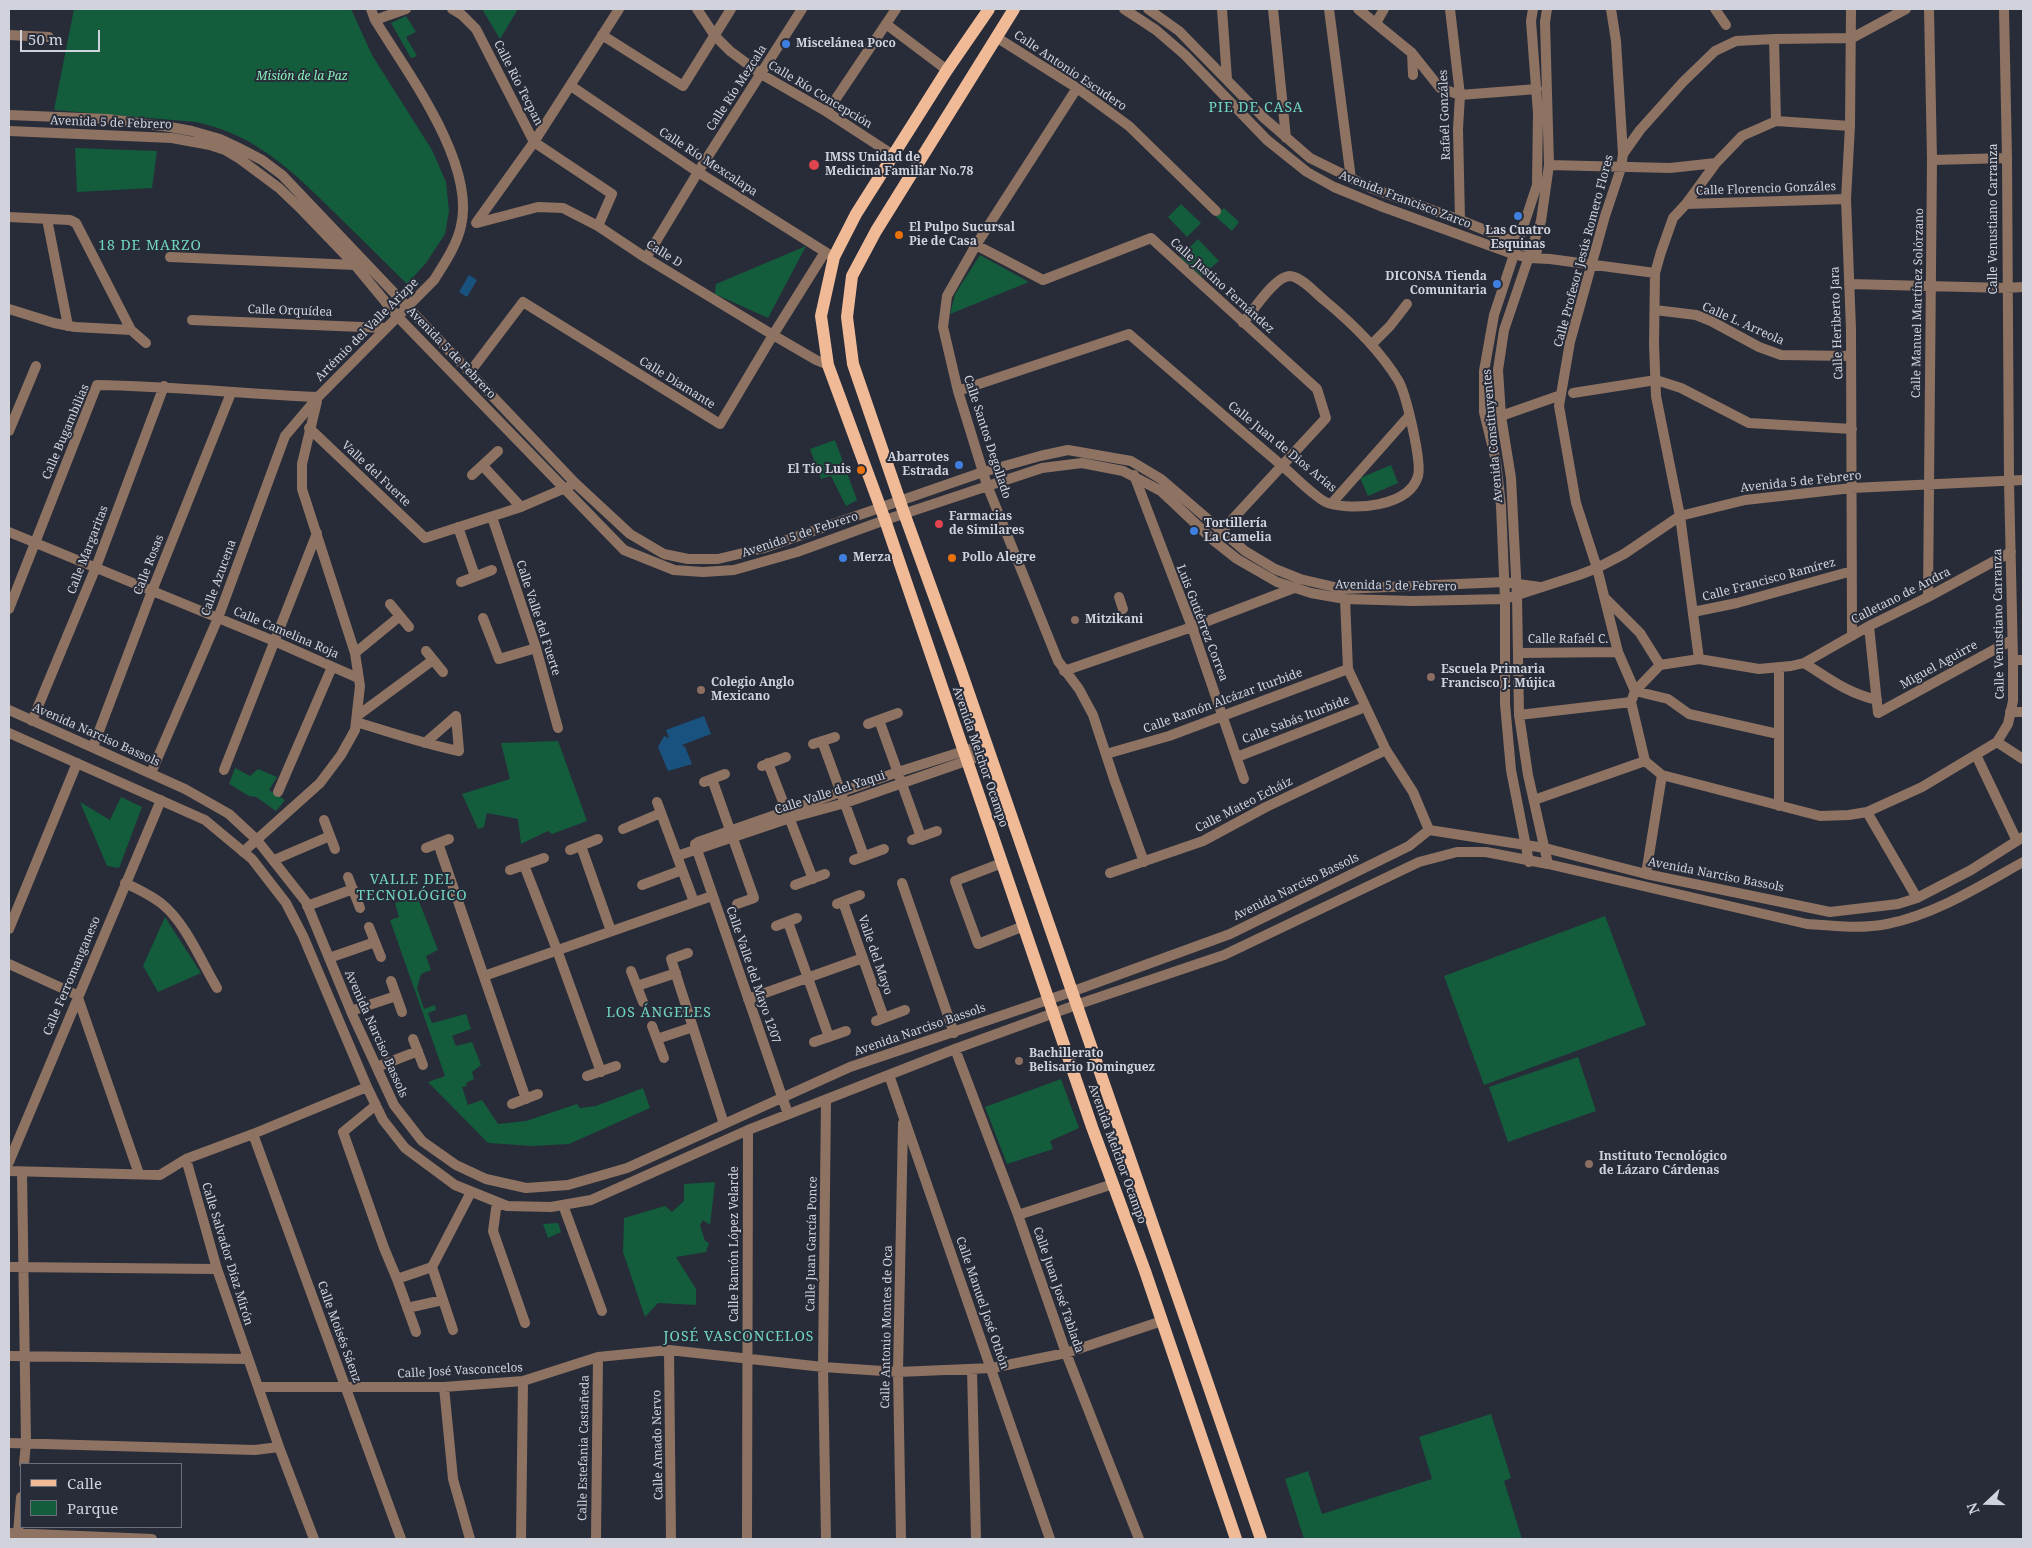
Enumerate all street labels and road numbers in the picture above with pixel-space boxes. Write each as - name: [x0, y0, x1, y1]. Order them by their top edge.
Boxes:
- street label: Calle Antonio Escudero: [1011, 28, 1129, 114]
- street label: Calle Río Tecpan: [490, 38, 546, 128]
- street label: Calle Río Mezcala: [704, 42, 770, 134]
- street label: Calle Río Concepción: [765, 58, 875, 132]
- street label: Rafaél Gonzáles: [1436, 69, 1454, 161]
- street label: Avenida 5 de Febrero: [50, 114, 172, 132]
- street label: Calle Río Mexcalapa: [656, 125, 760, 199]
- street label: Calle Venustiano Carranza: [1987, 144, 2001, 294]
- street label: Calle Profesor Jesús Romero Flores: [1551, 153, 1617, 349]
- street label: Avenida Francisco Zarco: [1337, 168, 1473, 232]
- street label: Calle Florencio Gonzáles: [1696, 179, 1836, 199]
- street label: Calle Manuel Martínez Solórzano: [1909, 208, 1927, 398]
- street label: Calle Justino Fernández: [1167, 235, 1277, 337]
- street label: Calle D: [643, 237, 685, 271]
- street label: Calle Heriberto Jara: [1828, 266, 1846, 380]
- street label: Artémio del Valle Arizpe: [313, 276, 421, 384]
- street label: Calle L. Arreola: [1700, 299, 1786, 349]
- street label: Calle Orquídea: [247, 302, 333, 320]
- street label: Avenida 5 de Febrero: [404, 304, 498, 402]
- street label: Calle Diamante: [636, 354, 718, 412]
- street label: Avenida Constituyentes: [1480, 368, 1506, 504]
- street label: Calle Santos Degollado: [960, 374, 1014, 500]
- street label: Calle Bugambilias: [39, 382, 93, 482]
- street label: Calle Juan de Dios Arias: [1225, 399, 1339, 495]
- street label: Valle del Fuerte: [338, 438, 414, 510]
- street label: Avenida 5 de Febrero: [1740, 468, 1862, 496]
- street label: Calle Margaritas: [64, 504, 112, 596]
- street label: Avenida 5 de Febrero: [740, 509, 860, 561]
- street label: Calle Rosas: [131, 533, 167, 597]
- street label: Calle Azucena: [199, 538, 239, 618]
- street label: Calle Venustiano Carranza: [1990, 548, 2008, 700]
- street label: Calle Francisco Ramírez: [1701, 555, 1837, 605]
- street label: Calle Valle del Fuerte: [513, 559, 563, 677]
- street label: Luis Gutiérrez Correa: [1173, 563, 1231, 683]
- street label: Calletano de Andra: [1849, 565, 1953, 627]
- street label: Avenida 5 de Febrero: [1335, 578, 1457, 594]
- street label: Calle Camelina Roja: [231, 604, 341, 662]
- street label: Calle Rafaél C.: [1528, 633, 1608, 647]
- street label: Miguel Aguirre: [1898, 638, 1980, 692]
- street label: Calle Ramón Alcázar Iturbide: [1141, 665, 1305, 737]
- street label: Avenida Melchor Ocampo: [949, 685, 1011, 829]
- street label: Calle Sabás Iturbide: [1240, 693, 1352, 747]
- street label: Avenida Narciso Bassols: [30, 700, 162, 770]
- street label: Calle Valle del Yaqui: [773, 768, 887, 818]
- street label: Calle Mateo Echáiz: [1193, 774, 1295, 836]
- street label: Avenida Narciso Bassols: [1231, 850, 1361, 924]
- street label: Avenida Narciso Bassols: [1647, 855, 1785, 895]
- street label: Calle Valle del Mayo 1207: [723, 904, 783, 1046]
- street label: Valle del Mayo: [855, 913, 895, 997]
- street label: Calle Ferromanganeso: [40, 914, 104, 1038]
- street label: Avenida Narciso Bassols: [341, 968, 411, 1100]
- street label: Avenida Narciso Bassols: [852, 1001, 988, 1059]
- street label: Avenida Melchor Ocampo: [1085, 1082, 1149, 1226]
- street label: Calle Ramón López Velarde: [728, 1166, 742, 1322]
- street label: Calle Juan García Ponce: [804, 1176, 820, 1312]
- street label: Calle Salvador Díaz Mirón: [198, 1181, 256, 1327]
- street label: Calle Juan José Tablada: [1030, 1225, 1086, 1355]
- street label: Calle Manuel José Othón: [953, 1235, 1011, 1371]
- street label: Calle Antonio Montes de Oca: [878, 1245, 896, 1409]
- street label: Calle Moisés Sáenz: [314, 1279, 364, 1385]
- street label: Calle José Vasconcelos: [397, 1361, 523, 1381]
- street label: Calle Estefania Castañeda: [576, 1375, 592, 1521]
- street label: Calle Amado Nervo: [650, 1390, 666, 1500]

